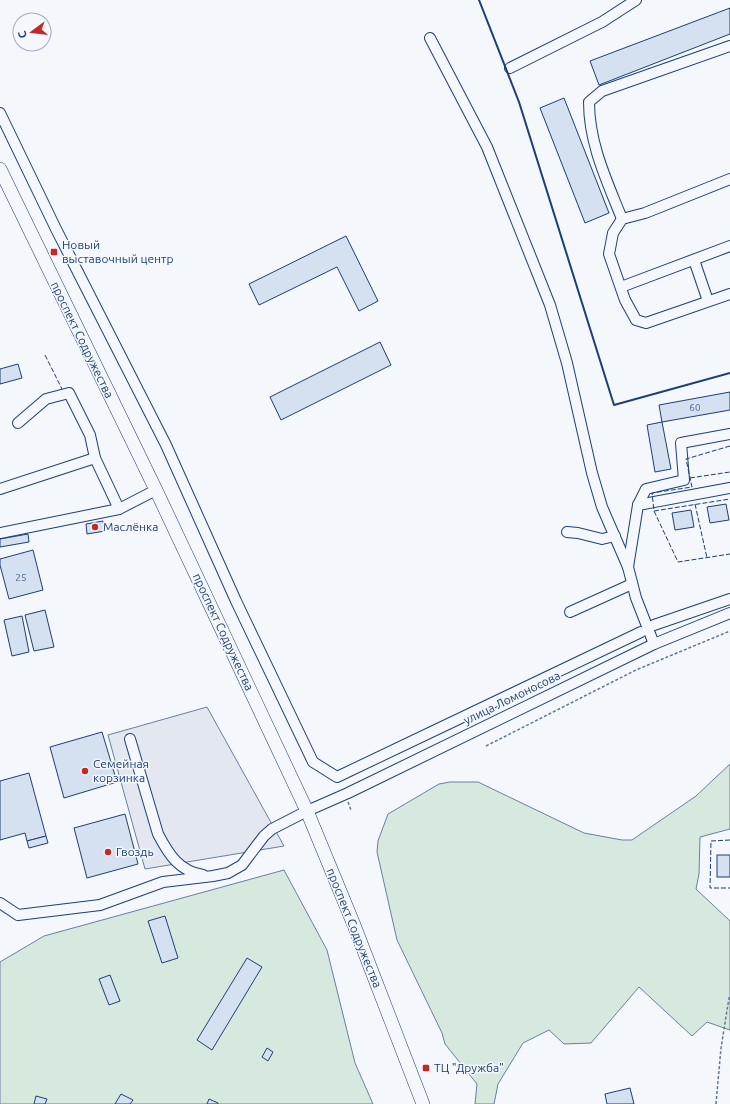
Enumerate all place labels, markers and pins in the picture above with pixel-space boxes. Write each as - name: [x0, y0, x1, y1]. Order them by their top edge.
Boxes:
- place label: Новый выставочный центр: [62, 238, 173, 265]
- marker: Новый выставочный центр: [49, 247, 59, 257]
- place label: Маслёнка: [103, 520, 158, 533]
- marker: Маслёнка: [90, 522, 100, 532]
- place label: Семейная корзинка: [93, 757, 149, 784]
- marker: Семейная корзинка: [80, 766, 90, 776]
- place label: Гвоздь: [116, 845, 154, 858]
- marker: Гвоздь: [103, 847, 113, 857]
- place label: ТЦ "Дружба": [434, 1061, 504, 1074]
- marker: ТЦ "Дружба": [421, 1063, 431, 1073]

